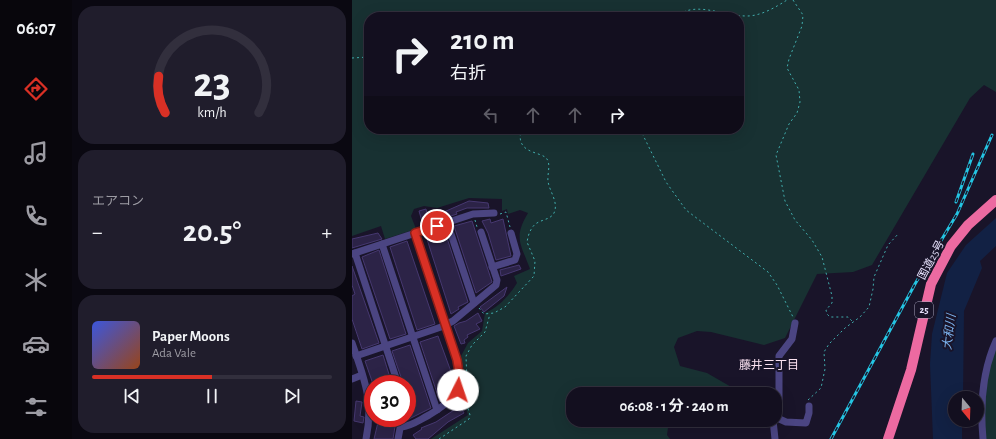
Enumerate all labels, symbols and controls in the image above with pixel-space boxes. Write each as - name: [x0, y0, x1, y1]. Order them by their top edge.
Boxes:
- text: 06:07: [16, 20, 56, 38]
- text: 210 m: [450, 27, 515, 55]
- icon: right: [384, 28, 436, 80]
- text: 23: [193, 63, 231, 104]
- text: 右折: [450, 65, 486, 83]
- icon: directions: [22, 75, 50, 103]
- icon: left: [480, 104, 502, 126]
- icon: ahead: [522, 104, 544, 126]
- icon: ahead: [564, 104, 586, 126]
- icon: right: [606, 104, 628, 126]
- text: km/h: [197, 106, 227, 120]
- icon: music: [22, 139, 50, 167]
- text: エアコン: [92, 195, 144, 208]
- icon: phone: [22, 202, 50, 230]
- pin: [420, 209, 454, 243]
- icon: arrive: [426, 215, 448, 237]
- text: 20.5°: [183, 217, 241, 247]
- text: −: [92, 221, 103, 243]
- text: +: [321, 221, 332, 243]
- street label: 国道25号: [915, 238, 946, 281]
- icon: climate: [22, 266, 50, 294]
- road number: 25: [915, 302, 933, 318]
- water label: 大和川: [940, 311, 957, 351]
- text: Paper Moons: [152, 329, 230, 344]
- icon: car: [22, 330, 50, 358]
- text: Ada Vale: [152, 347, 196, 360]
- district label: 藤井三丁目: [739, 358, 799, 371]
- position arrow: [437, 369, 479, 411]
- speed limit sign: 30: [364, 375, 416, 427]
- icon: previous: [121, 385, 143, 407]
- icon: pause: [201, 385, 223, 407]
- icon: next: [281, 385, 303, 407]
- north arrow: [948, 391, 984, 427]
- map controls: [948, 391, 984, 427]
- icon: filters: [22, 393, 50, 421]
- text: 06:08 · 1 分 · 240 m: [619, 399, 729, 414]

